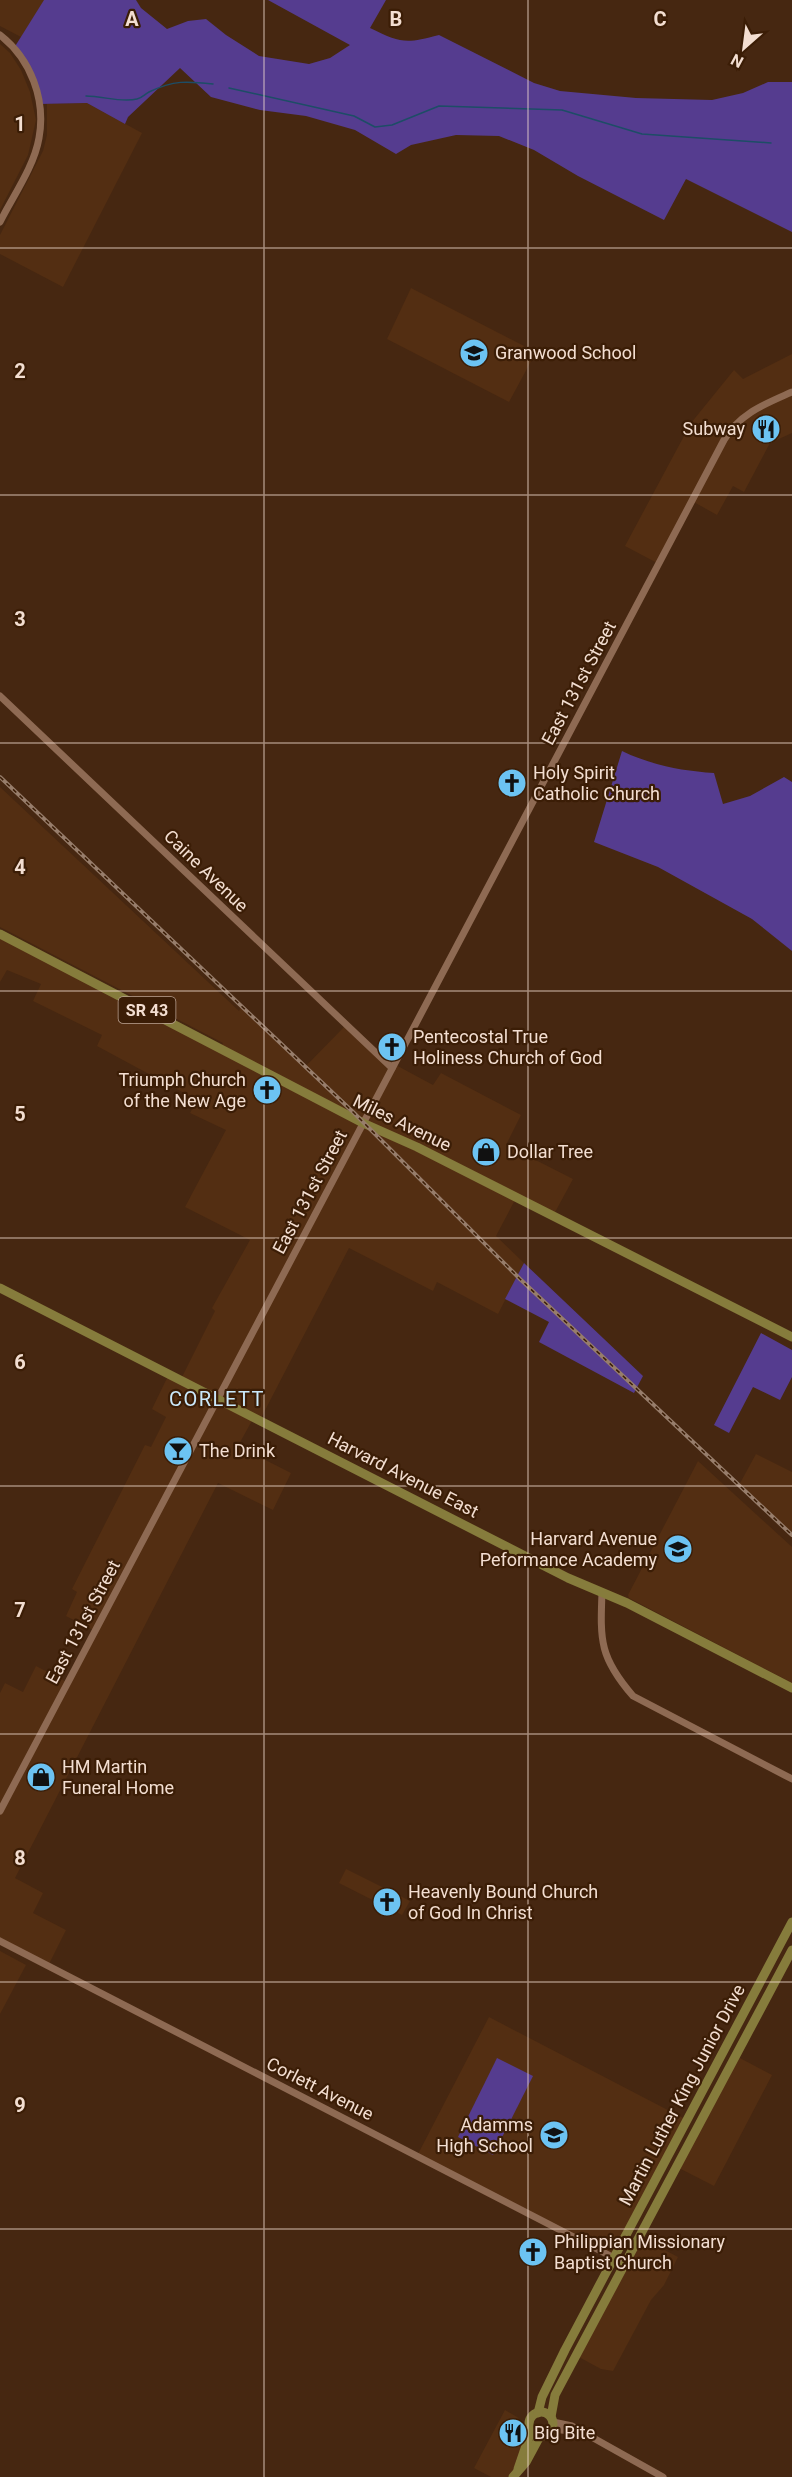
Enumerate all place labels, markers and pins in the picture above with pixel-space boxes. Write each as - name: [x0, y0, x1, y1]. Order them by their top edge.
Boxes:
- school or university icon: Granwood School: [458, 337, 490, 369]
- place label: Granwood School: [495, 342, 636, 363]
- restaurant icon: Subway: [750, 413, 782, 445]
- place label: Subway: [683, 418, 745, 439]
- place label: Holy Spirit Catholic Church: [533, 762, 660, 804]
- church icon: Holy Spirit Catholic Church: [496, 767, 528, 799]
- place label: Pentecostal True Holiness Church of God: [413, 1026, 602, 1068]
- church icon: Pentecostal True Holiness Church of God: [376, 1031, 408, 1063]
- place label: Triumph Church of the New Age: [118, 1069, 246, 1111]
- church icon: Triumph Church of the New Age: [251, 1074, 283, 1106]
- shop icon: Dollar Tree: [470, 1136, 502, 1168]
- place label: Dollar Tree: [507, 1141, 593, 1162]
- bar icon: The Drink: [162, 1435, 194, 1467]
- place label: The Drink: [199, 1440, 276, 1461]
- place label: Harvard Avenue Peformance Academy: [480, 1528, 657, 1570]
- school or university icon: Harvard Avenue Peformance Academy: [662, 1533, 694, 1565]
- place label: HM Martin Funeral Home: [62, 1756, 174, 1798]
- shop icon: HM Martin Funeral Home: [25, 1761, 57, 1793]
- place label: Heavenly Bound Church of God In Christ: [408, 1881, 598, 1923]
- church icon: Heavenly Bound Church of God In Christ: [371, 1886, 403, 1918]
- place label: Adamms High School: [436, 2114, 533, 2156]
- school or university icon: Adamms High School: [538, 2119, 570, 2151]
- place label: Philippian Missionary Baptist Church: [554, 2231, 725, 2273]
- church icon: Philippian Missionary Baptist Church: [517, 2236, 549, 2268]
- restaurant icon: Big Bite: [497, 2417, 529, 2449]
- place label: Big Bite: [534, 2422, 595, 2443]

